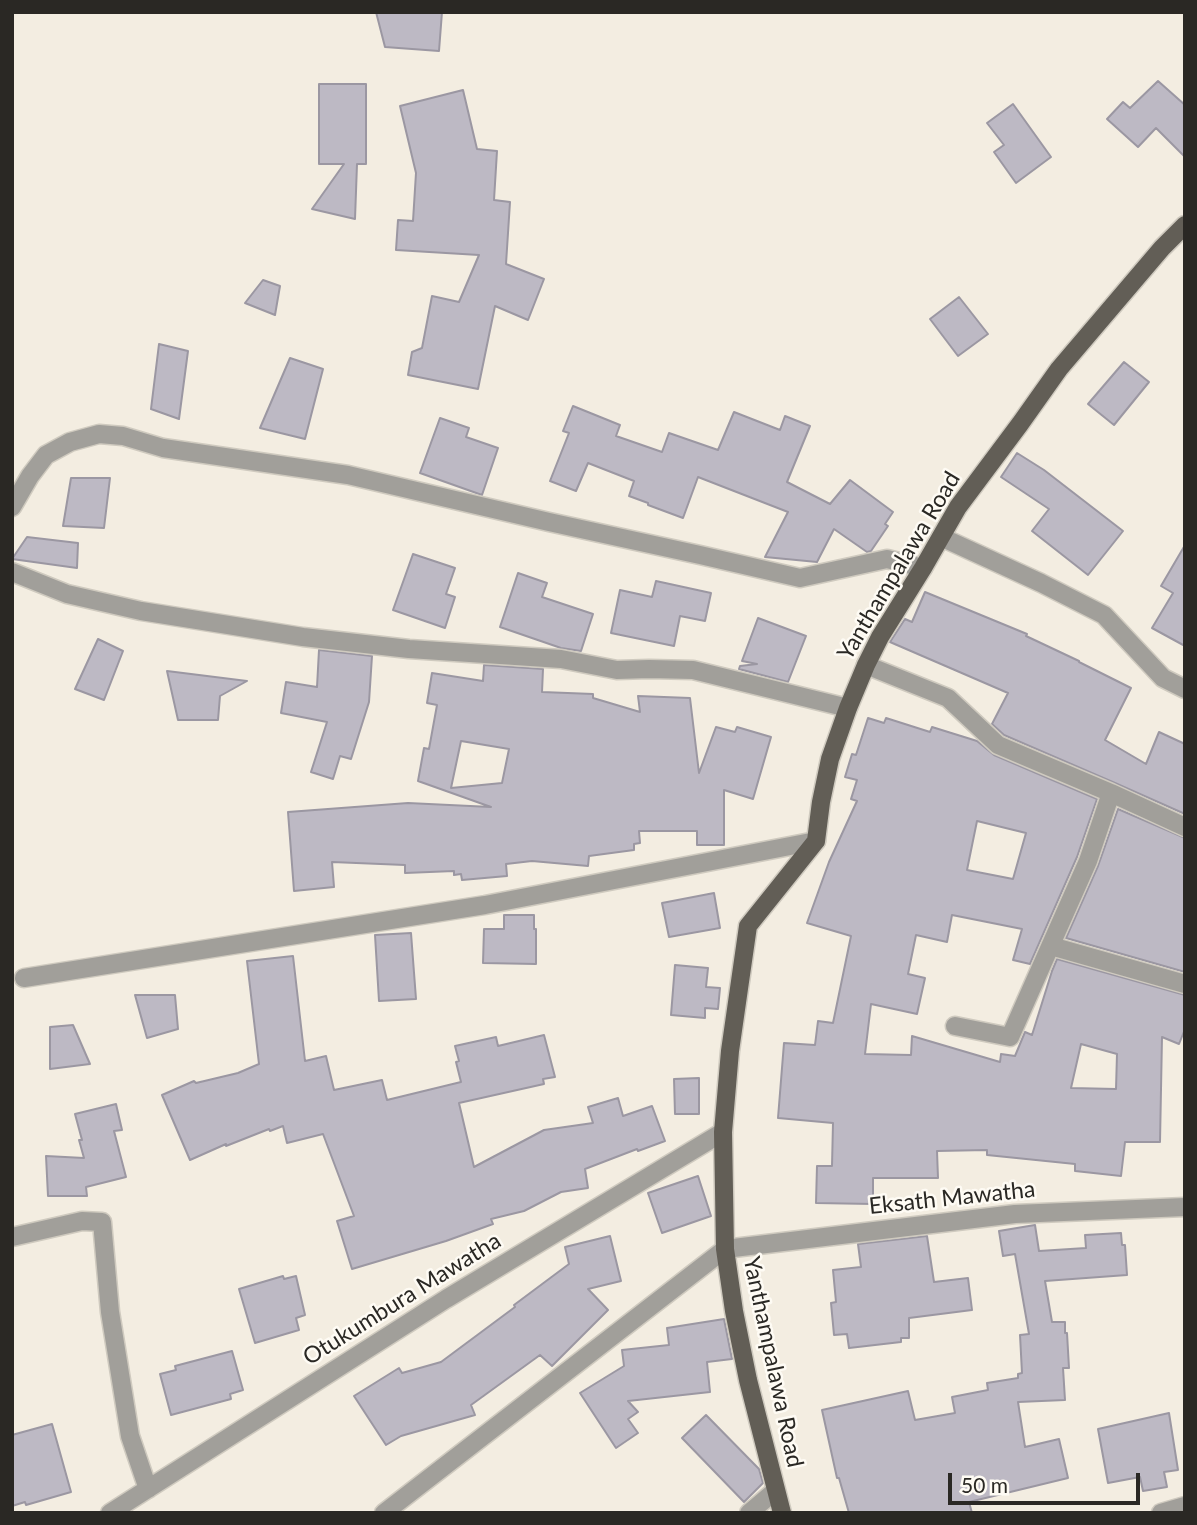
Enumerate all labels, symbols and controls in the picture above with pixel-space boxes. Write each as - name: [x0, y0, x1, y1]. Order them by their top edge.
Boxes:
- street label: Yanthampalawa Road: [832, 467, 966, 665]
- street label: Eksath Mawatha: [867, 1176, 1037, 1220]
- street label: Otukumbura Mawatha: [298, 1227, 506, 1371]
- street label: Yanthampalawa Road: [737, 1254, 809, 1470]
- scale bar: [952, 1458, 1144, 1502]
- text: 50 m: [961, 1472, 1008, 1497]

